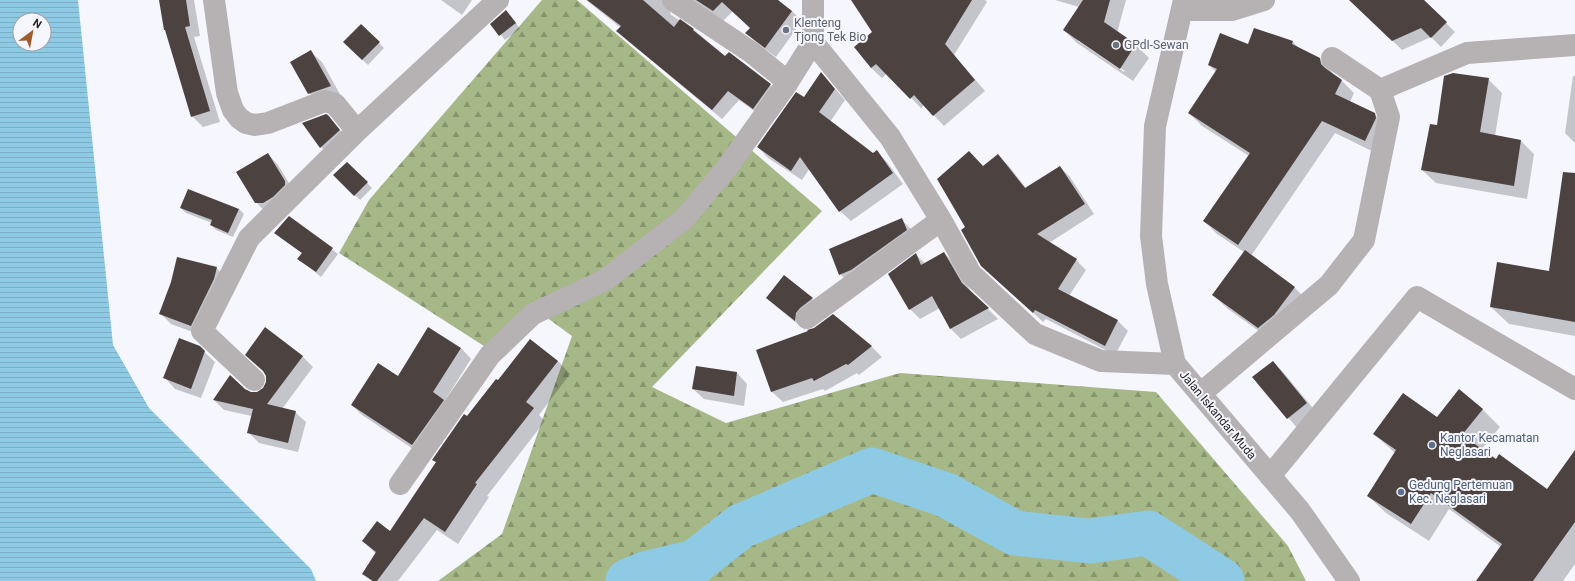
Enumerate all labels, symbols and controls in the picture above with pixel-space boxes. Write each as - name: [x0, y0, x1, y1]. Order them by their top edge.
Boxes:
- north arrow: [12, 12, 52, 52]
- text: N: [30, 16, 44, 32]
- place label: Klenteng Tjong Tek Bio: [794, 16, 866, 44]
- marker: Klenteng Tjong Tek Bio: [781, 25, 791, 35]
- place label: GPdI-Sewan: [1124, 38, 1189, 52]
- marker: GPdI-Sewan: [1111, 40, 1121, 50]
- street label: Jalan Iskandar Muda: [1177, 368, 1259, 462]
- place label: Kantor Kecamatan Neglasari: [1440, 431, 1539, 459]
- marker: Kantor Kecamatan Neglasari: [1427, 440, 1437, 450]
- place label: Gedung Pertemuan Kec. Neglasari: [1409, 478, 1512, 506]
- marker: Gedung Pertemuan Kec. Neglasari: [1396, 487, 1406, 497]

